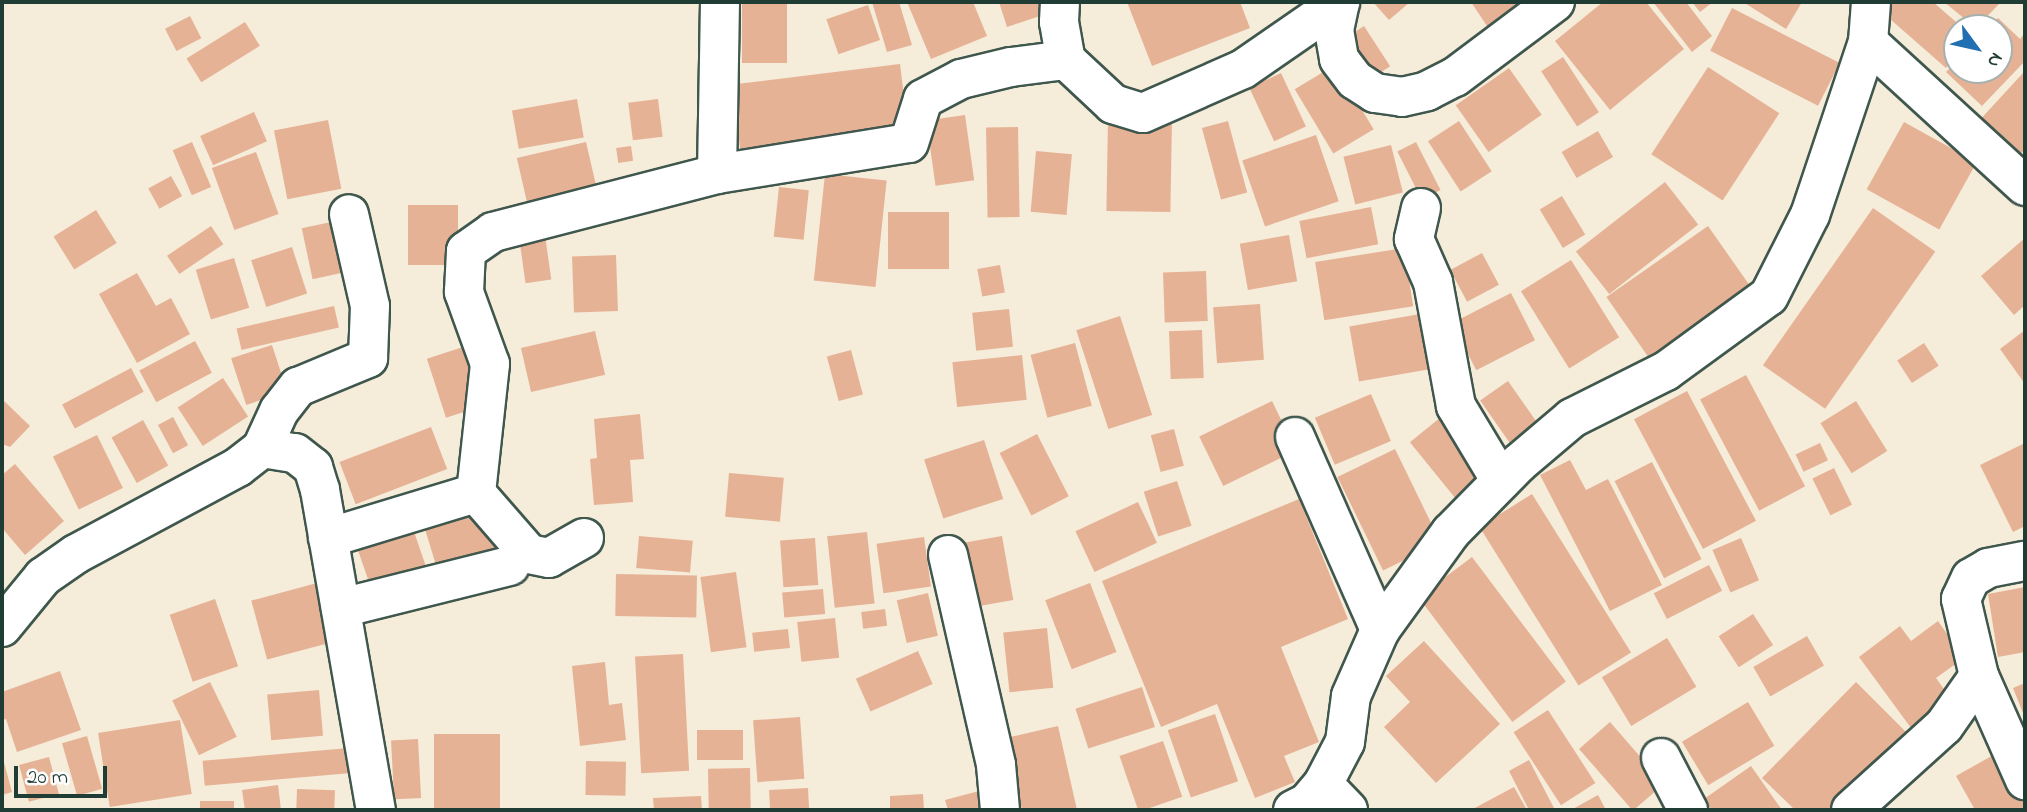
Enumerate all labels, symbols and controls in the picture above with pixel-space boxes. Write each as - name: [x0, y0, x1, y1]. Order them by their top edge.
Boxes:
- north arrow: [1943, 14, 2013, 84]
- text: N: [1980, 47, 2009, 72]
- scale bar: [18, 752, 110, 796]
- text: 20 m: [27, 763, 68, 793]

